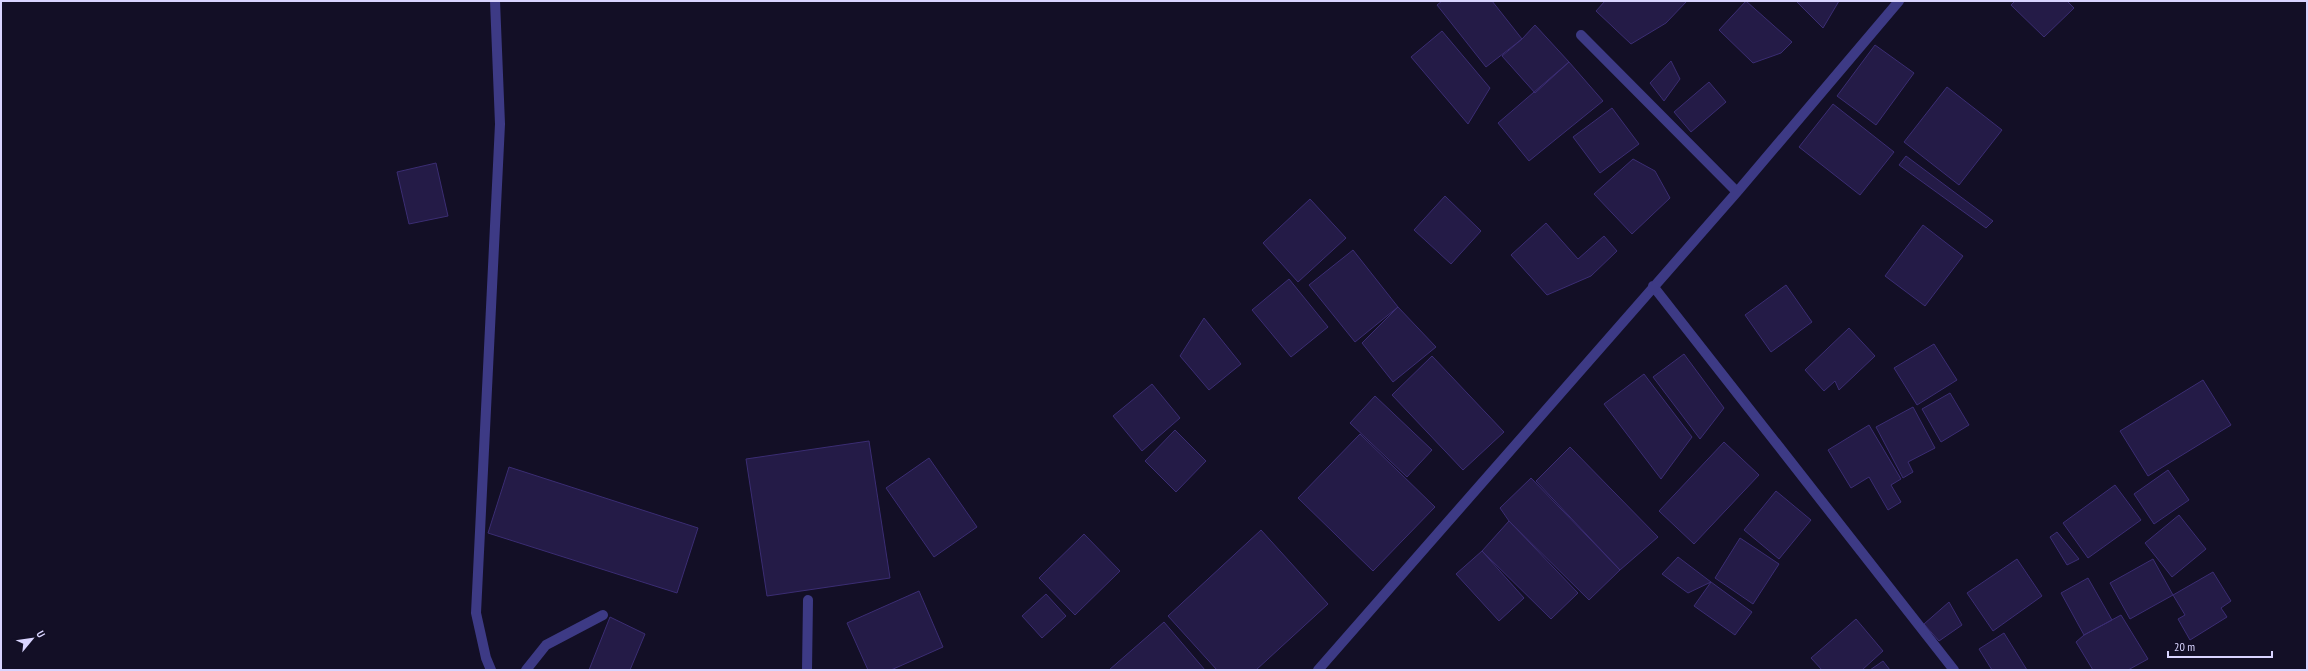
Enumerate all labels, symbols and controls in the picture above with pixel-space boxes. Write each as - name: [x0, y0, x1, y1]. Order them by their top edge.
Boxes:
- north arrow: [12, 619, 52, 659]
- text: U: [33, 628, 48, 640]
- scale bar: [2168, 633, 2272, 659]
- text: 20 m: [2174, 639, 2195, 654]

